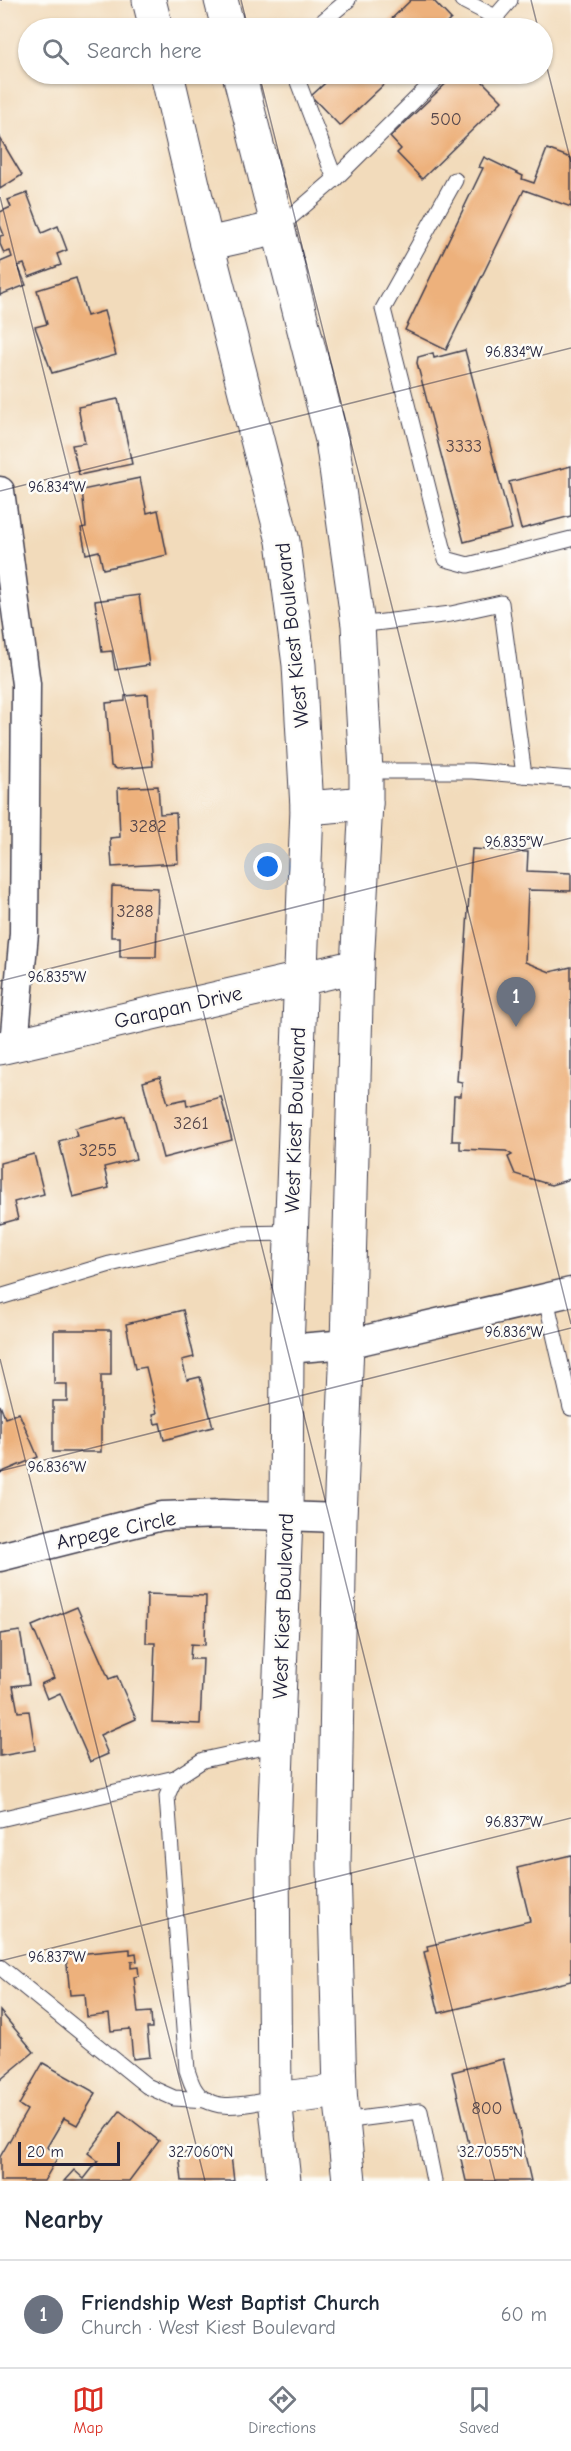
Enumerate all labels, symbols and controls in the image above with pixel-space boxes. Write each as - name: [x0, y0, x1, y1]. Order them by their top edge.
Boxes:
- search box: [18, 18, 553, 84]
- icon: search: [39, 35, 72, 68]
- text: Search here: [87, 38, 202, 64]
- house number: 500: [430, 109, 462, 130]
- text: 96.834°W: [485, 343, 543, 361]
- house number: 3333: [446, 436, 482, 457]
- text: 96.834°W: [28, 478, 86, 496]
- street label: West Kiest Boulevard: [270, 541, 314, 729]
- house number: 3282: [129, 816, 167, 837]
- text: 96.835°W: [485, 833, 543, 851]
- your location: [253, 852, 282, 881]
- house number: 3288: [116, 901, 154, 922]
- text: 96.835°W: [28, 968, 86, 986]
- pin: 1: [496, 978, 536, 1027]
- street label: Garapan Drive: [112, 981, 244, 1033]
- street label: West Kiest Boulevard: [280, 1027, 310, 1213]
- house number: 3261: [173, 1113, 209, 1134]
- house number: 3255: [79, 1140, 117, 1161]
- text: 96.836°W: [485, 1323, 543, 1341]
- text: 96.836°W: [28, 1458, 86, 1476]
- street label: Arpege Circle: [54, 1506, 178, 1554]
- street label: West Kiest Boulevard: [268, 1513, 298, 1699]
- text: 96.837°W: [485, 1813, 543, 1831]
- text: 96.837°W: [28, 1948, 86, 1966]
- house number: 800: [471, 2098, 503, 2119]
- scale bar: [18, 2139, 120, 2166]
- text: 20 m: [27, 2143, 64, 2161]
- text: 32.7060°N: [169, 2143, 233, 2161]
- text: 32.7055°N: [459, 2143, 523, 2161]
- text: Nearby: [24, 2205, 103, 2235]
- text: Friendship West Baptist Church: [81, 2290, 380, 2316]
- text: 1: [40, 2303, 47, 2326]
- text: 60 m: [501, 2303, 547, 2326]
- text: Church · West Kiest Boulevard: [81, 2316, 336, 2339]
- tab: Map: [72, 2383, 105, 2437]
- tab: Directions: [248, 2383, 316, 2437]
- tab: Saved: [459, 2383, 499, 2437]

